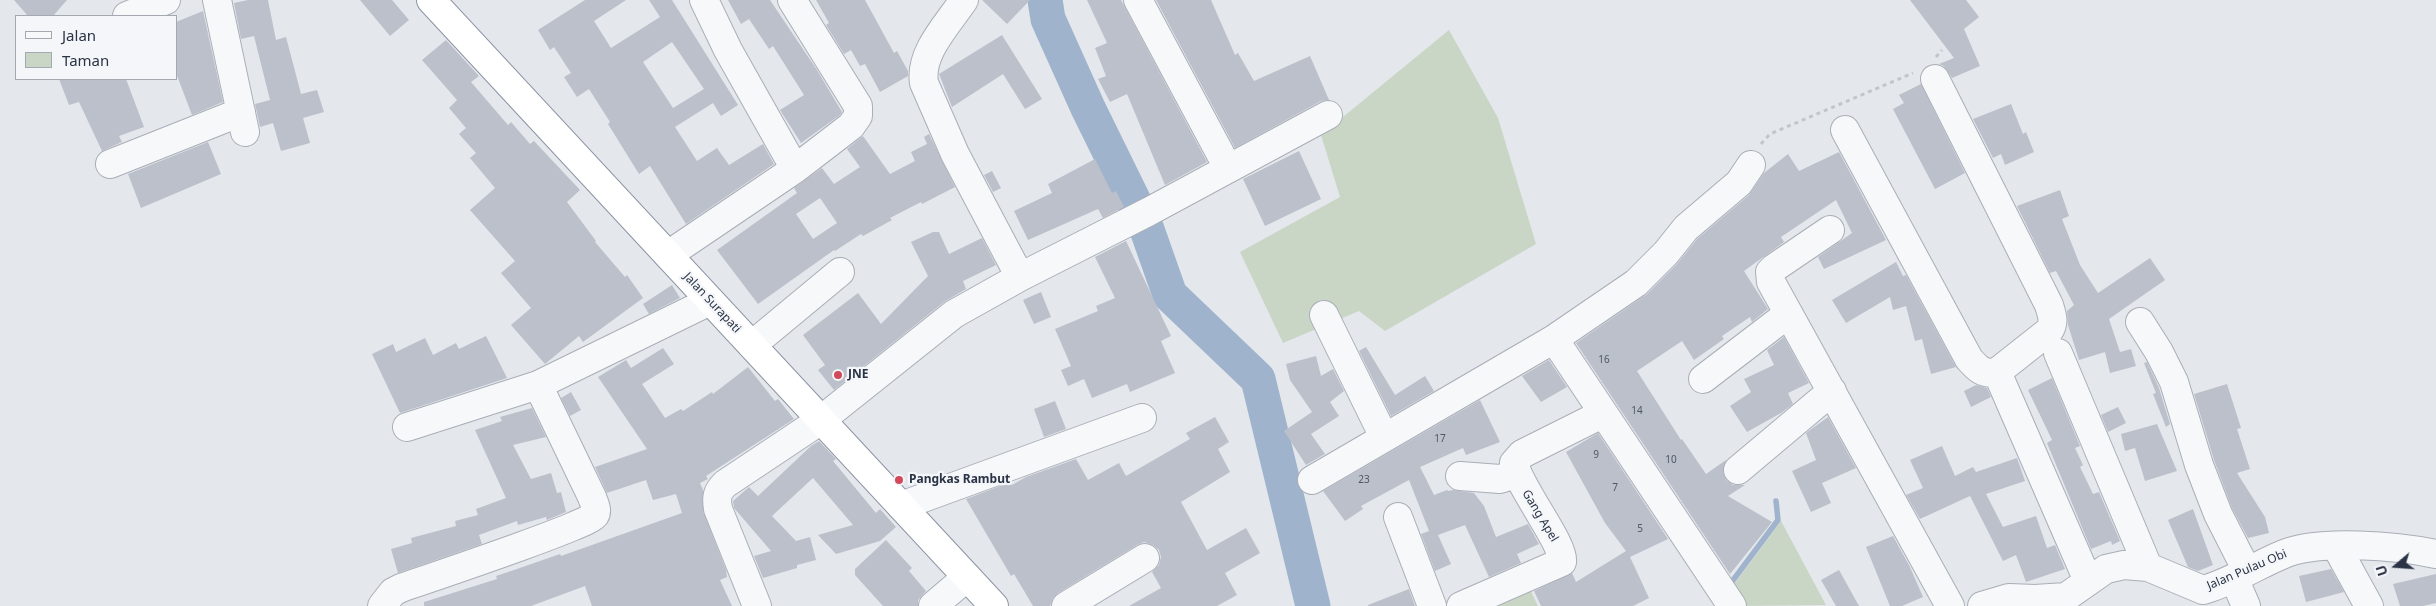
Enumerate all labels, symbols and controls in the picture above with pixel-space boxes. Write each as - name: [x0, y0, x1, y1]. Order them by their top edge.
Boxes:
- legend: [15, 15, 178, 80]
- text: Jalan: [62, 25, 96, 45]
- text: Taman: [62, 50, 109, 70]
- street label: Jalan Surapati: [680, 270, 744, 336]
- house number: 16: [1598, 354, 1610, 366]
- place label: JNE: [848, 368, 868, 382]
- marker: JNE: [832, 369, 844, 381]
- house number: 14: [1631, 405, 1643, 417]
- house number: 17: [1434, 433, 1446, 445]
- house number: 9: [1593, 449, 1599, 461]
- house number: 10: [1665, 454, 1677, 466]
- place label: Pangkas Rambut: [909, 473, 1010, 487]
- marker: Pangkas Rambut: [893, 474, 905, 486]
- house number: 23: [1358, 474, 1370, 486]
- house number: 7: [1612, 482, 1618, 494]
- street label: Gang Apel: [1519, 487, 1561, 545]
- house number: 5: [1637, 523, 1643, 535]
- north arrow: [2371, 541, 2421, 591]
- street label: Jalan Pulau Obi: [2205, 547, 2289, 593]
- text: U: [2371, 563, 2392, 579]

